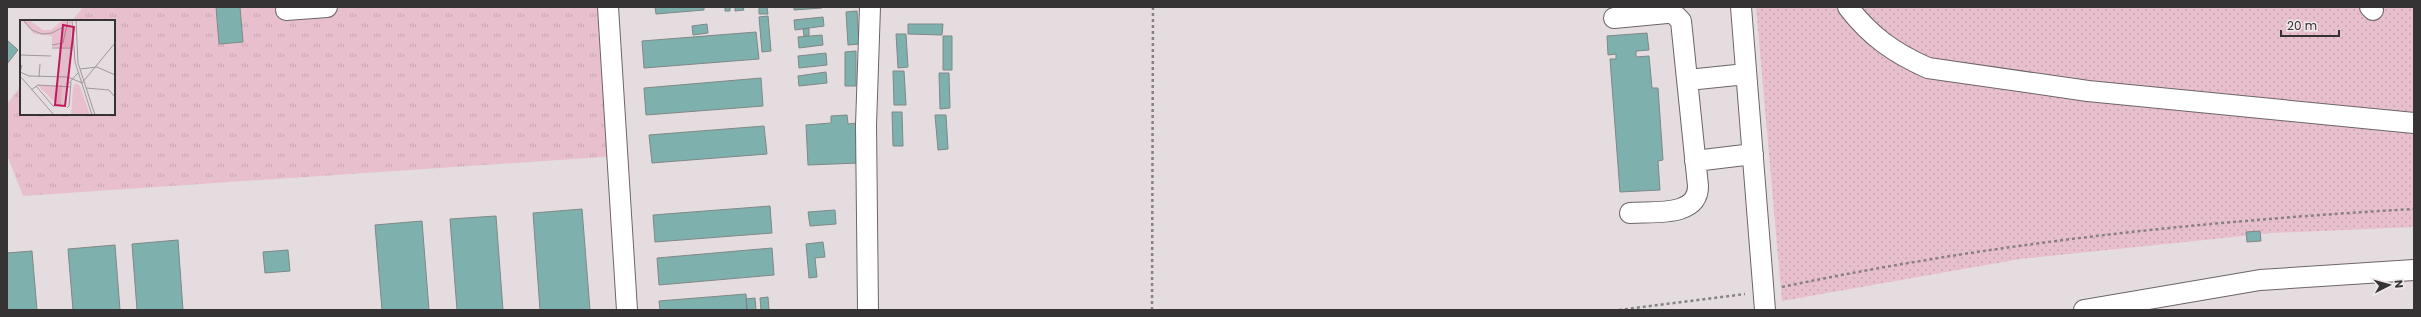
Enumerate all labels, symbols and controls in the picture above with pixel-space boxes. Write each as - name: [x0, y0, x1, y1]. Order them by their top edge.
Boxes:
- scale bar: [2281, 12, 2339, 38]
- text: 20 m: [2287, 17, 2317, 34]
- inset map: [20, 20, 115, 115]
- north arrow: [2369, 265, 2409, 305]
- text: N: [2391, 279, 2407, 289]

